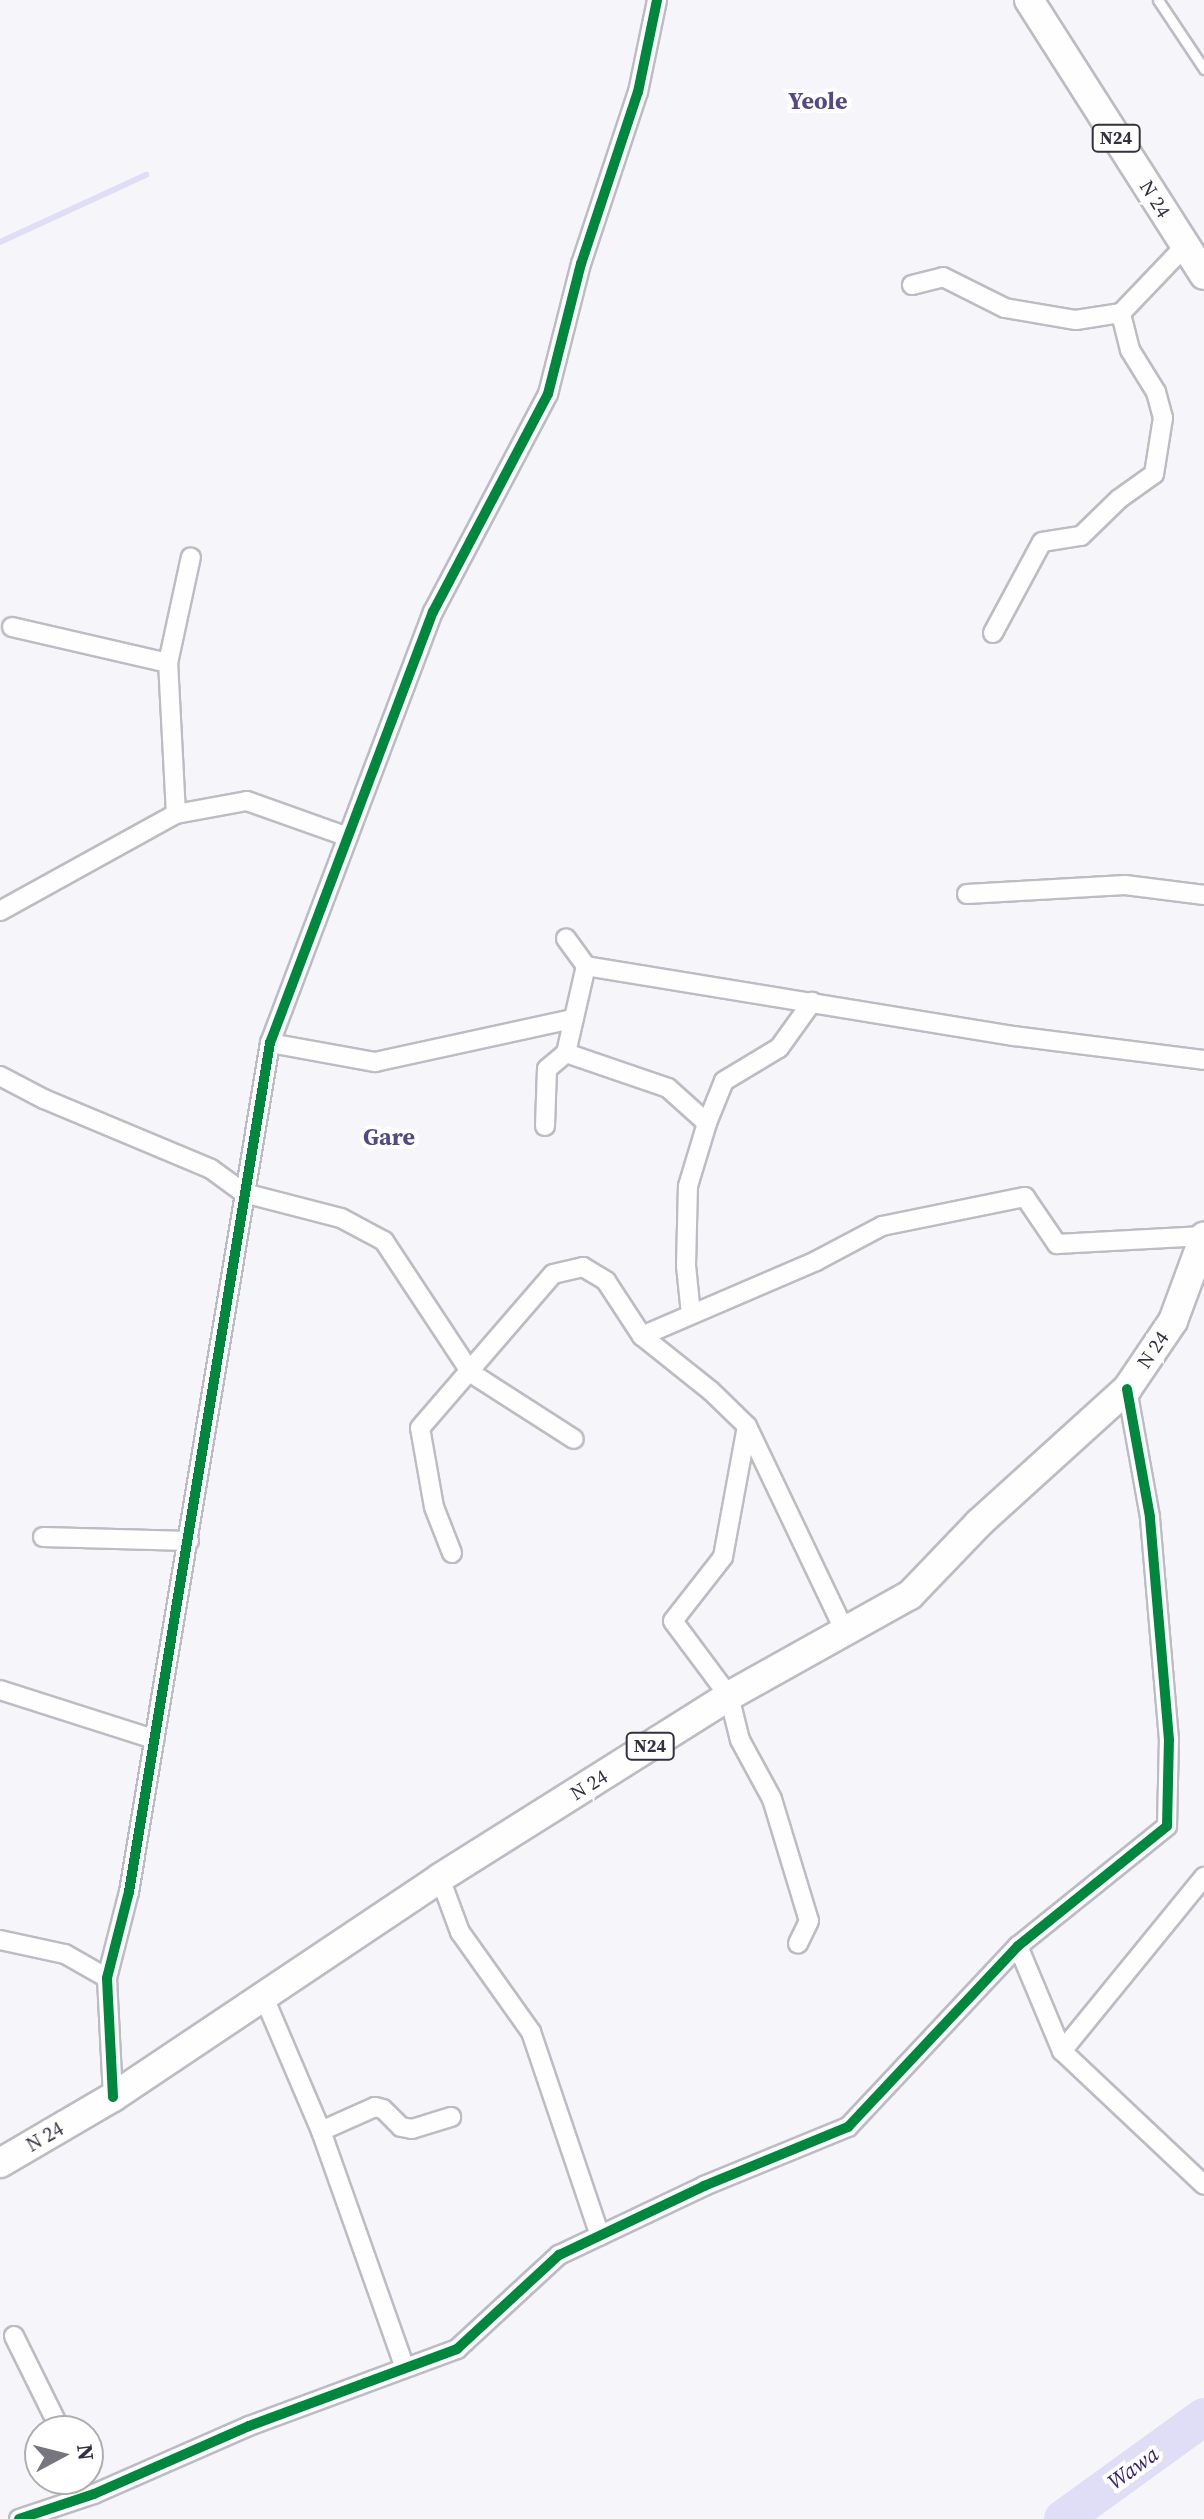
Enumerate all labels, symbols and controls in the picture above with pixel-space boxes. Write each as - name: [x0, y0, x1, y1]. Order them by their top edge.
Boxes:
- district label: Yeole: [788, 87, 848, 115]
- road number: N24: [1090, 124, 1142, 152]
- street label: N 24: [1134, 176, 1176, 222]
- district label: Gare: [363, 1123, 415, 1151]
- street label: N 24: [1132, 1327, 1174, 1373]
- road number: N24: [624, 1732, 676, 1760]
- street label: N 24: [566, 1764, 612, 1806]
- street label: N 24: [22, 2117, 68, 2157]
- north arrow: [24, 2415, 104, 2495]
- water label: Wawa: [1102, 2441, 1164, 2495]
- text: N: [70, 2443, 102, 2462]

